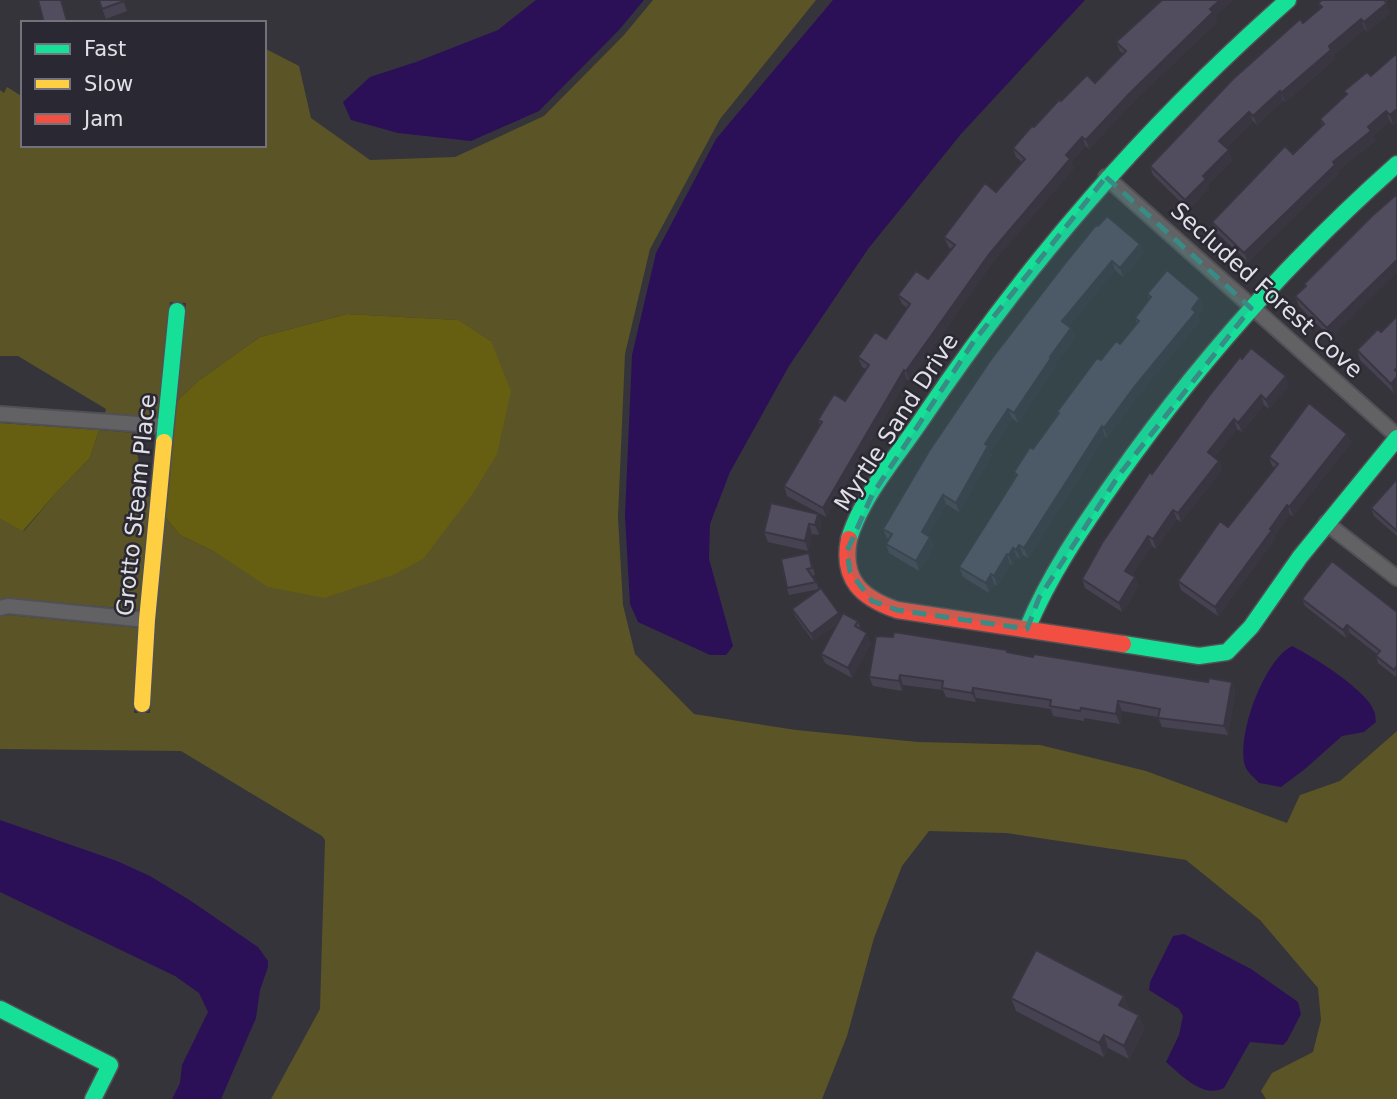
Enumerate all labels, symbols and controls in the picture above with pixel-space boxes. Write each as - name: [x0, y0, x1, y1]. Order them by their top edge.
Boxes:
- legend: [21, 21, 266, 147]
- text: Fast: [84, 37, 126, 61]
- text: Slow: [84, 72, 133, 96]
- text: Jam: [82, 107, 124, 131]
- street label: Secluded Forest Cove: [1166, 197, 1368, 383]
- street label: Myrtle Sand Drive: [829, 328, 963, 516]
- street label: Grotto Steam Place: [111, 393, 161, 617]

